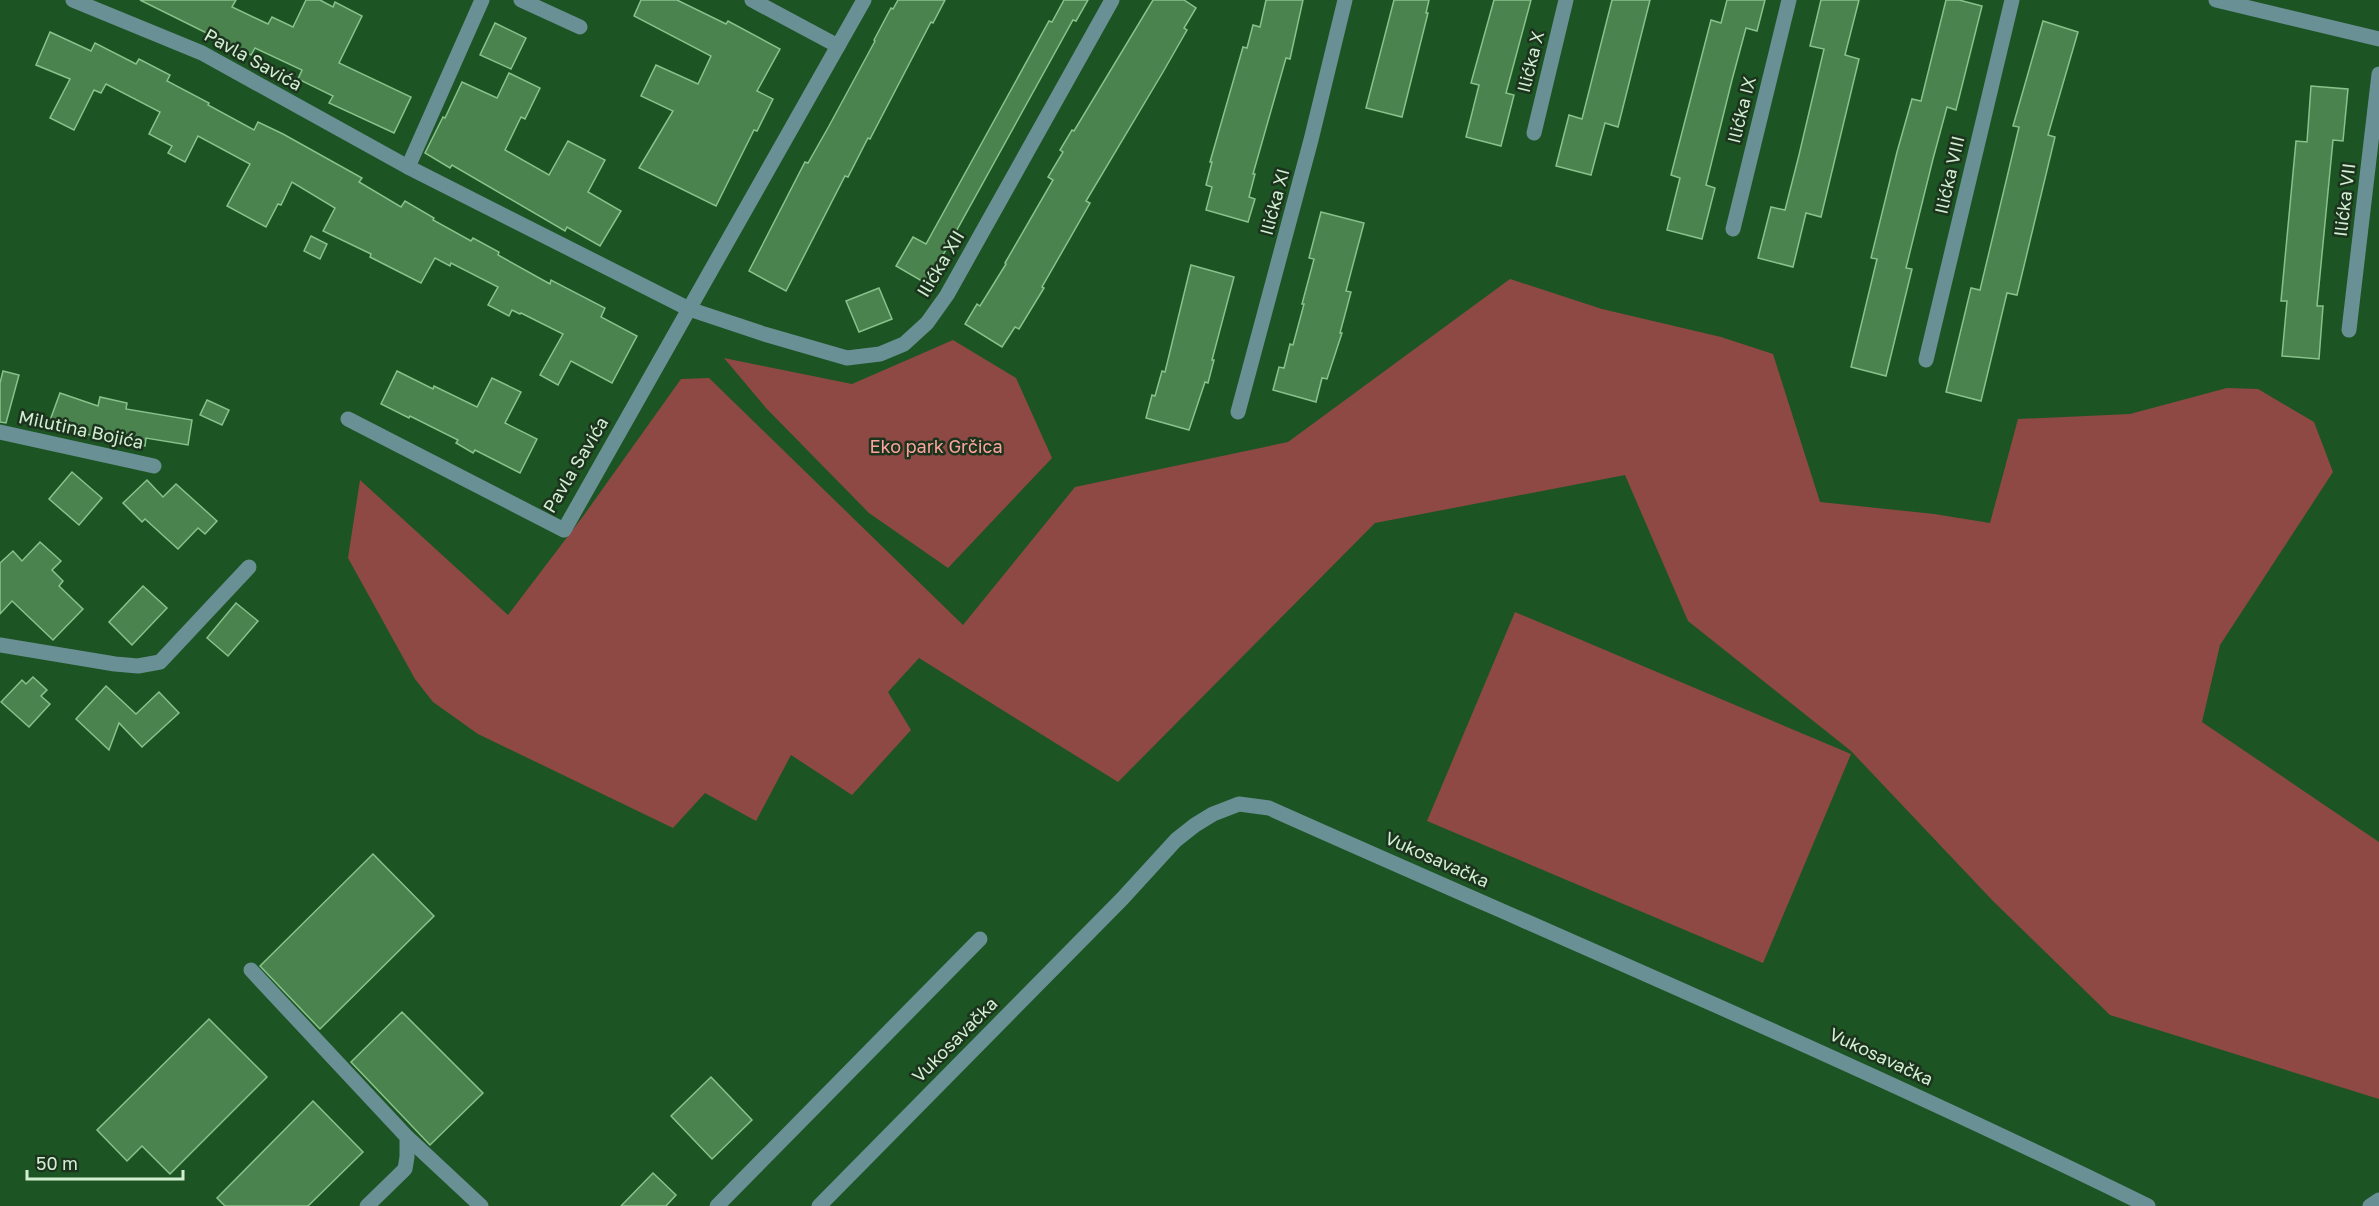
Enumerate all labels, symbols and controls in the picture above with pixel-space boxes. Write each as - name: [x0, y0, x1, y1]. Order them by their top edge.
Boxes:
- street label: Pavla Savića: [201, 23, 306, 95]
- street label: Ilićka X: [1512, 29, 1548, 95]
- street label: Ilićka IX: [1722, 74, 1760, 146]
- street label: Ilićka VIII: [1929, 133, 1969, 216]
- street label: Ilićka VII: [2329, 162, 2359, 238]
- street label: Ilićka XI: [1255, 166, 1293, 238]
- street label: Ilićka XII: [912, 226, 969, 301]
- street label: Milutina Bojića: [17, 405, 146, 453]
- street label: Pavla Savića: [538, 412, 612, 517]
- park label: Eko park Grčica: [869, 435, 1003, 457]
- street label: Vukosavačka: [1382, 826, 1493, 892]
- street label: Vukosavačka: [907, 992, 1002, 1087]
- street label: Vukosavačka: [1826, 1022, 1937, 1090]
- scale bar: [27, 1143, 183, 1181]
- text: 50 m: [36, 1152, 78, 1174]

